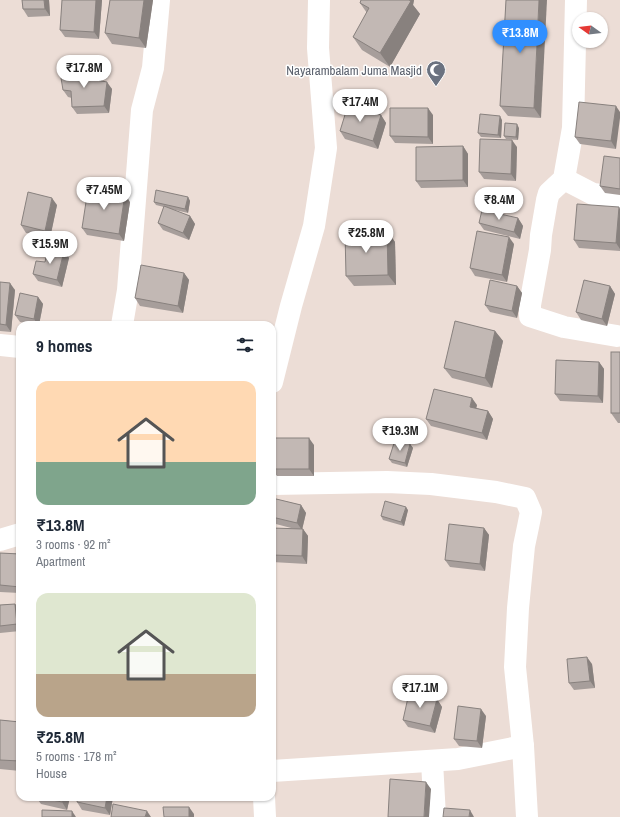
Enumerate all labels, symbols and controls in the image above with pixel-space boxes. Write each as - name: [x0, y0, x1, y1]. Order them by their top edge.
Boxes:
- north arrow: [572, 12, 608, 48]
- map controls: [572, 12, 608, 48]
- pin: ₹13.8M: [487, 20, 553, 54]
- text: ₹13.8M: [501, 24, 539, 41]
- pin: ₹17.8M: [51, 55, 117, 89]
- text: ₹17.8M: [65, 59, 103, 76]
- mosque icon: Nayarambalam Juma Masjid: [425, 59, 447, 87]
- place label: Nayarambalam Juma Masjid: [286, 62, 422, 79]
- pin: ₹17.4M: [327, 89, 393, 123]
- text: ₹17.4M: [341, 93, 379, 110]
- pin: ₹7.45M: [71, 177, 137, 211]
- text: ₹7.45M: [85, 181, 123, 198]
- pin: ₹8.4M: [471, 187, 527, 221]
- text: ₹8.4M: [483, 191, 515, 208]
- pin: ₹25.8M: [333, 220, 399, 254]
- text: ₹25.8M: [347, 224, 385, 241]
- pin: ₹15.9M: [17, 231, 83, 265]
- text: ₹15.9M: [31, 235, 69, 252]
- text: 9 homes: [36, 334, 93, 357]
- icon: filters: [234, 334, 256, 356]
- icon: home: [110, 407, 182, 479]
- pin: ₹19.3M: [367, 418, 433, 452]
- text: ₹19.3M: [381, 422, 419, 439]
- text: ₹13.8M: [36, 513, 85, 536]
- text: 3 rooms · 92 m²: [36, 536, 111, 553]
- text: Apartment: [36, 553, 85, 570]
- icon: home: [110, 619, 182, 691]
- pin: ₹17.1M: [387, 675, 453, 709]
- text: ₹17.1M: [401, 679, 439, 696]
- text: ₹25.8M: [36, 725, 85, 748]
- text: 5 rooms · 178 m²: [36, 748, 117, 765]
- text: House: [36, 765, 67, 782]

